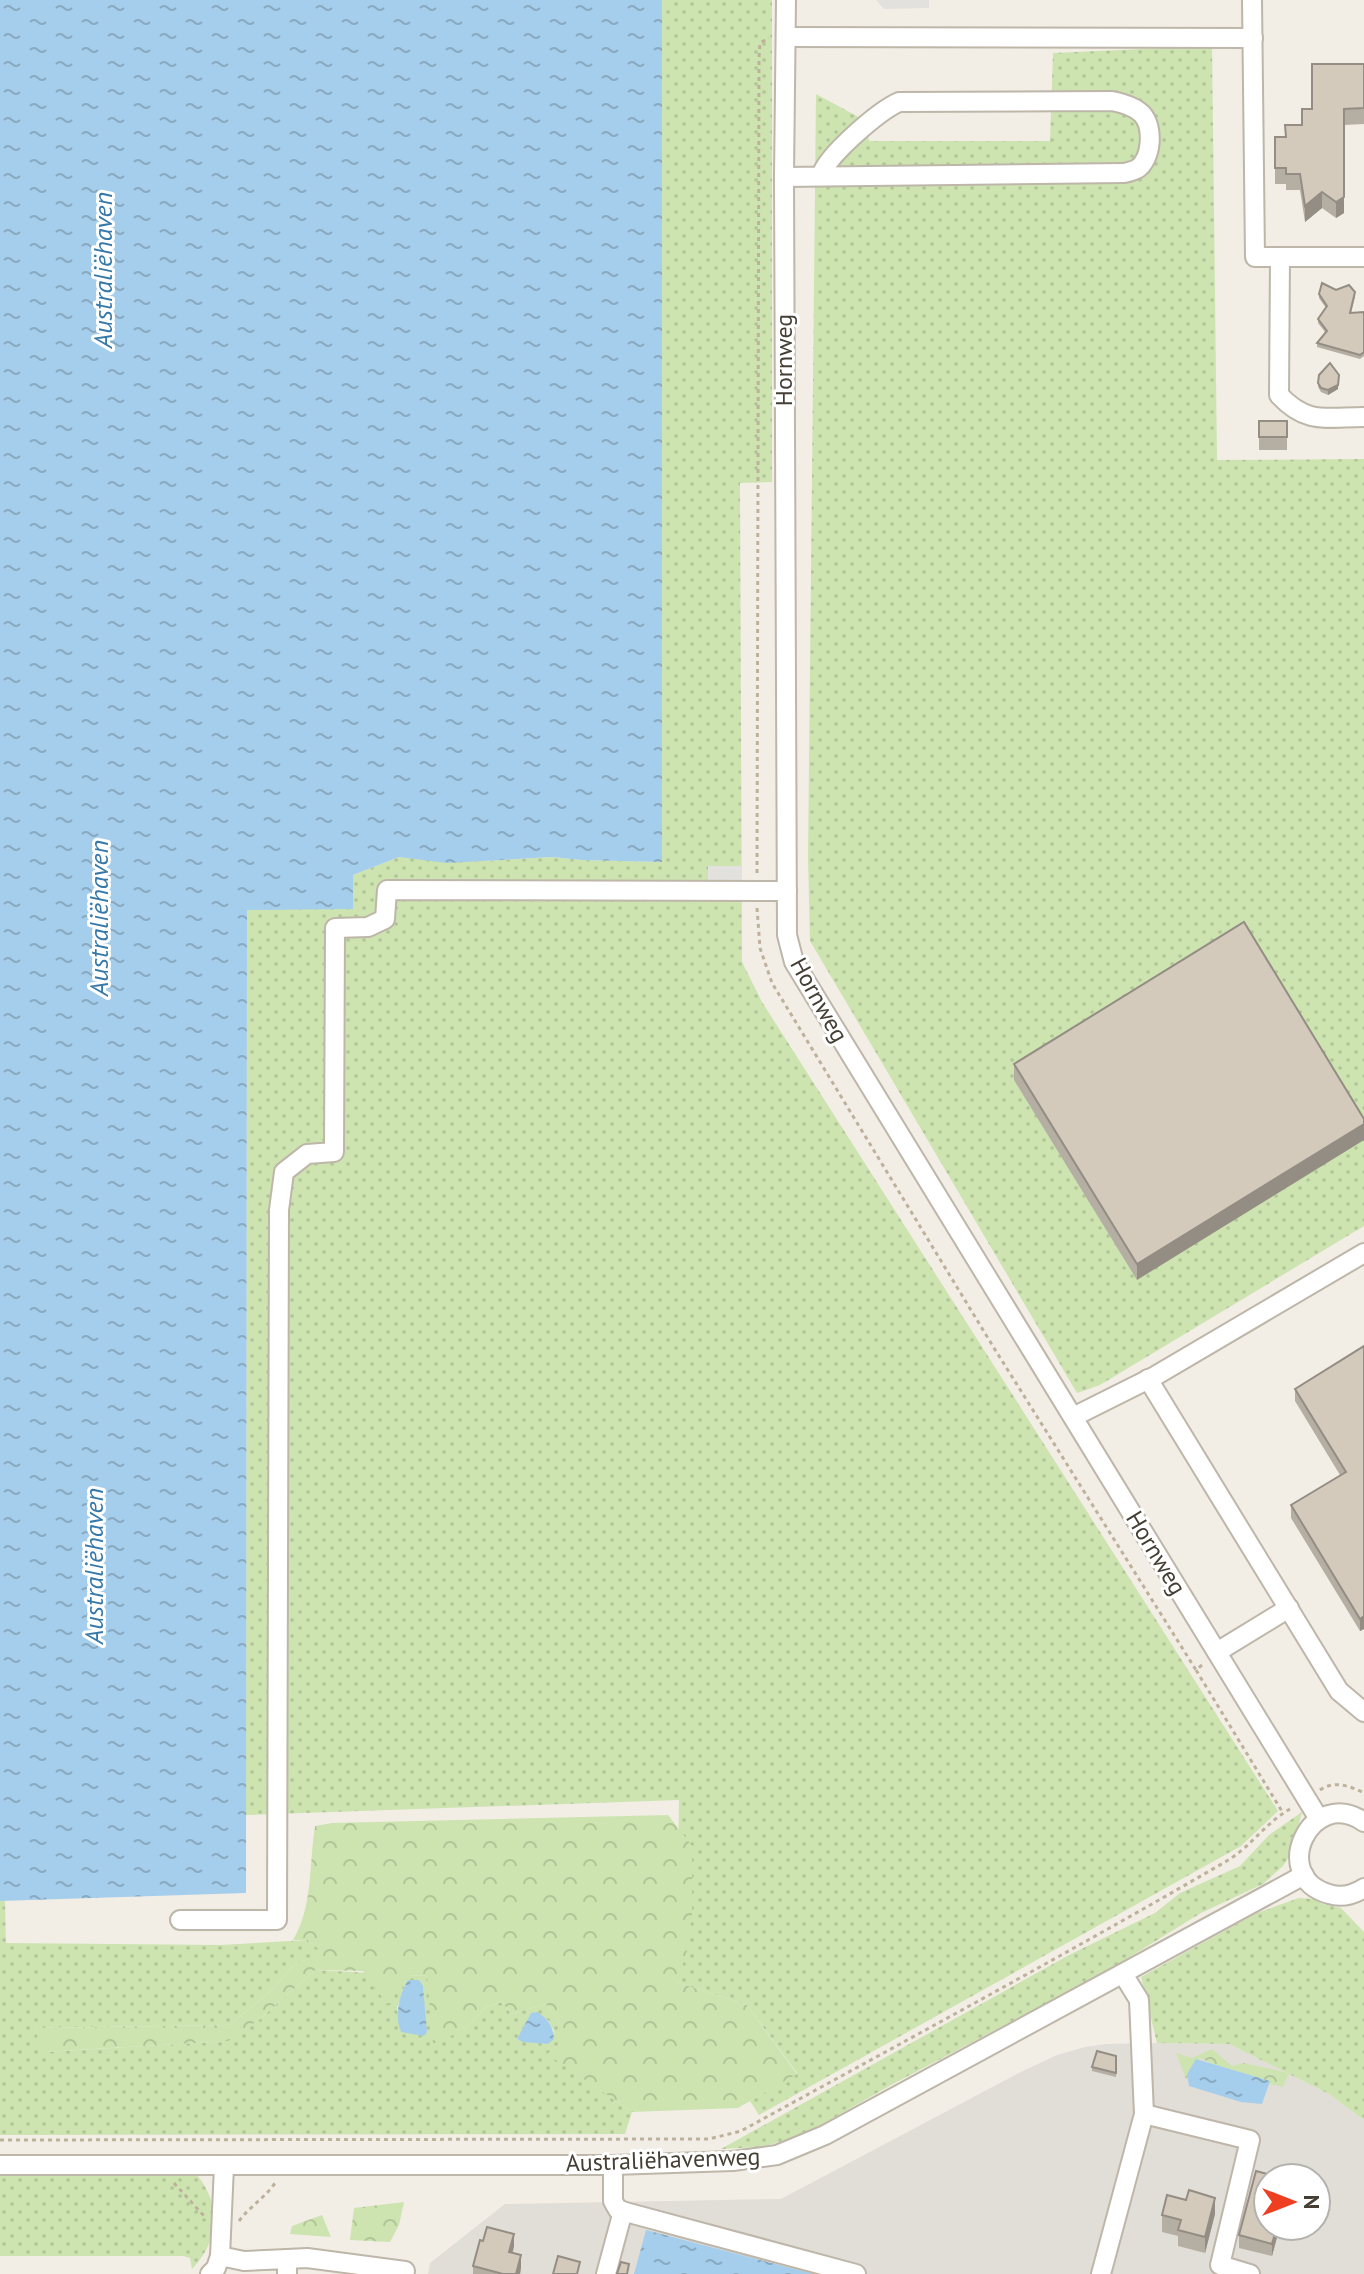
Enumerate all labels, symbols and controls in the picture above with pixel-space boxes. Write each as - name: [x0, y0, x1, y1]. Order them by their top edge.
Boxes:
- water label: Australiëhaven: [86, 192, 119, 349]
- street label: Hornweg: [768, 314, 799, 406]
- water label: Australiëhaven: [82, 840, 115, 997]
- street label: Hornweg: [783, 952, 855, 1048]
- water label: Australiëhaven: [77, 1488, 110, 1645]
- street label: Hornweg: [1119, 1505, 1194, 1600]
- street label: Australiëhavenweg: [565, 2141, 761, 2178]
- north arrow: [1252, 2162, 1332, 2242]
- text: N: [1298, 2195, 1326, 2209]

